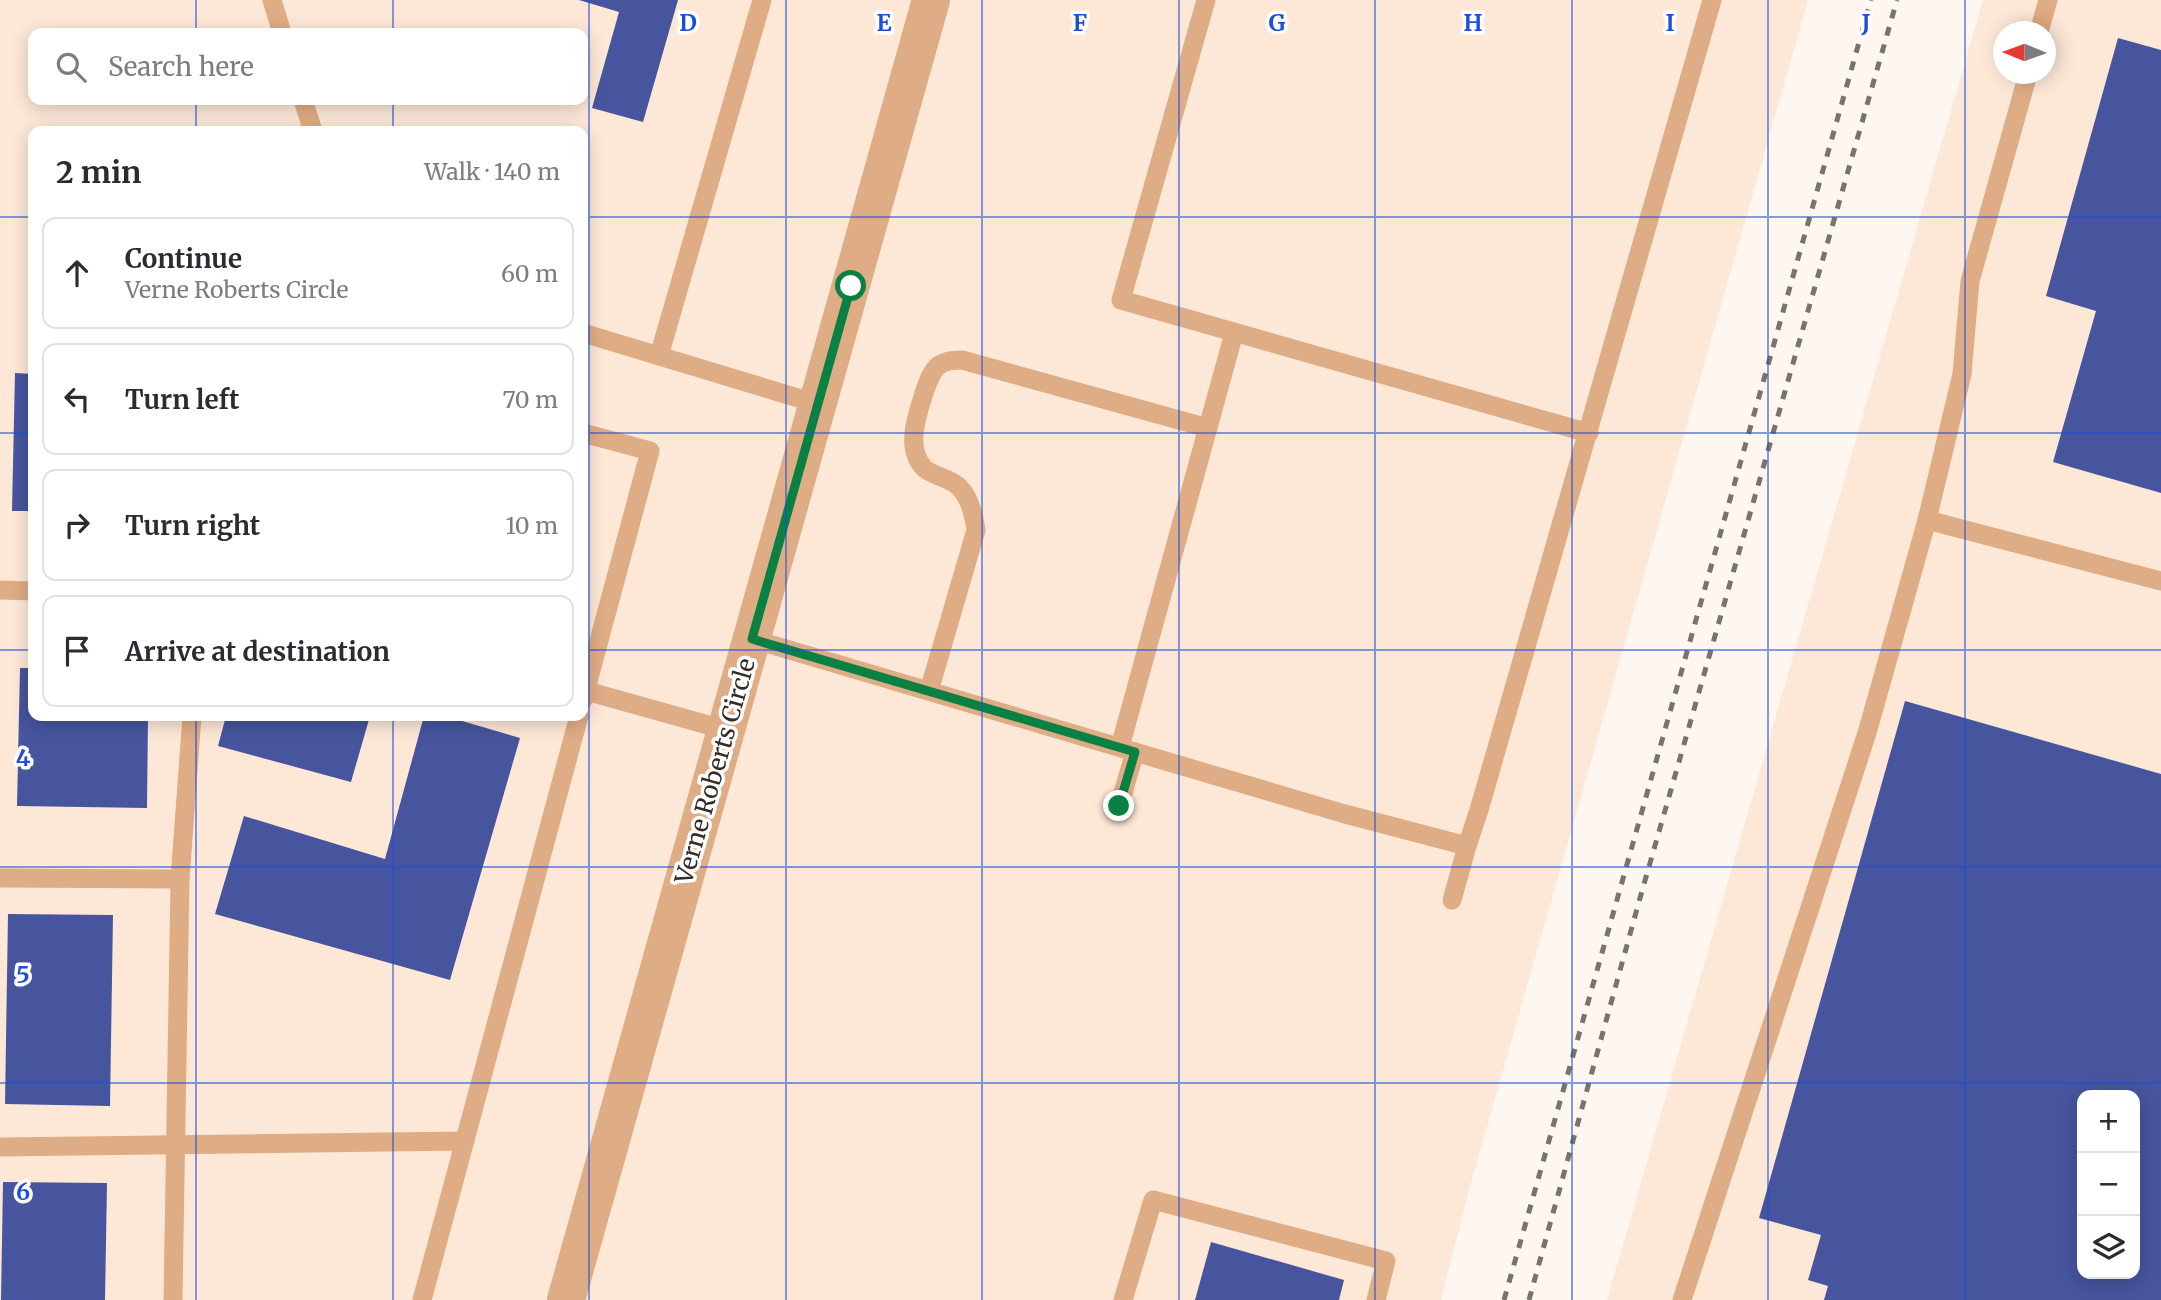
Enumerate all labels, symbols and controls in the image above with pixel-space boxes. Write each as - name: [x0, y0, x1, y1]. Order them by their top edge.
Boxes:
- text: D: [679, 8, 697, 37]
- text: E: [876, 8, 892, 37]
- text: F: [1073, 8, 1087, 37]
- text: G: [1269, 8, 1286, 37]
- text: H: [1464, 8, 1483, 37]
- text: I: [1665, 8, 1675, 37]
- text: J: [1860, 8, 1871, 37]
- north arrow: [1993, 21, 2056, 84]
- search box: [28, 28, 588, 105]
- icon: search: [52, 48, 90, 86]
- text: Search here: [108, 50, 254, 83]
- text: 2 min: [56, 153, 141, 191]
- text: Walk · 140 m: [424, 157, 560, 186]
- text: Continue: [125, 242, 242, 275]
- icon: ahead: [58, 254, 96, 292]
- text: 60 m: [501, 259, 558, 288]
- route start: [835, 270, 866, 301]
- text: Verne Roberts Circle: [125, 275, 348, 304]
- icon: left: [58, 380, 96, 418]
- text: Turn left: [125, 383, 239, 416]
- text: 70 m: [502, 385, 558, 414]
- icon: right: [58, 506, 96, 544]
- text: Turn right: [125, 509, 260, 542]
- text: 10 m: [505, 511, 558, 540]
- icon: arrive: [58, 632, 96, 670]
- text: Arrive at destination: [125, 635, 390, 668]
- street label: Verne Roberts Circle: [668, 655, 762, 888]
- text: 4: [16, 743, 31, 772]
- route end: [1103, 790, 1134, 821]
- text: 5: [16, 960, 30, 989]
- map controls: [2077, 1090, 2140, 1279]
- button: +: [2077, 1090, 2140, 1153]
- button: −: [2077, 1153, 2140, 1216]
- text: 6: [16, 1177, 30, 1206]
- button: layers: [2077, 1216, 2140, 1279]

